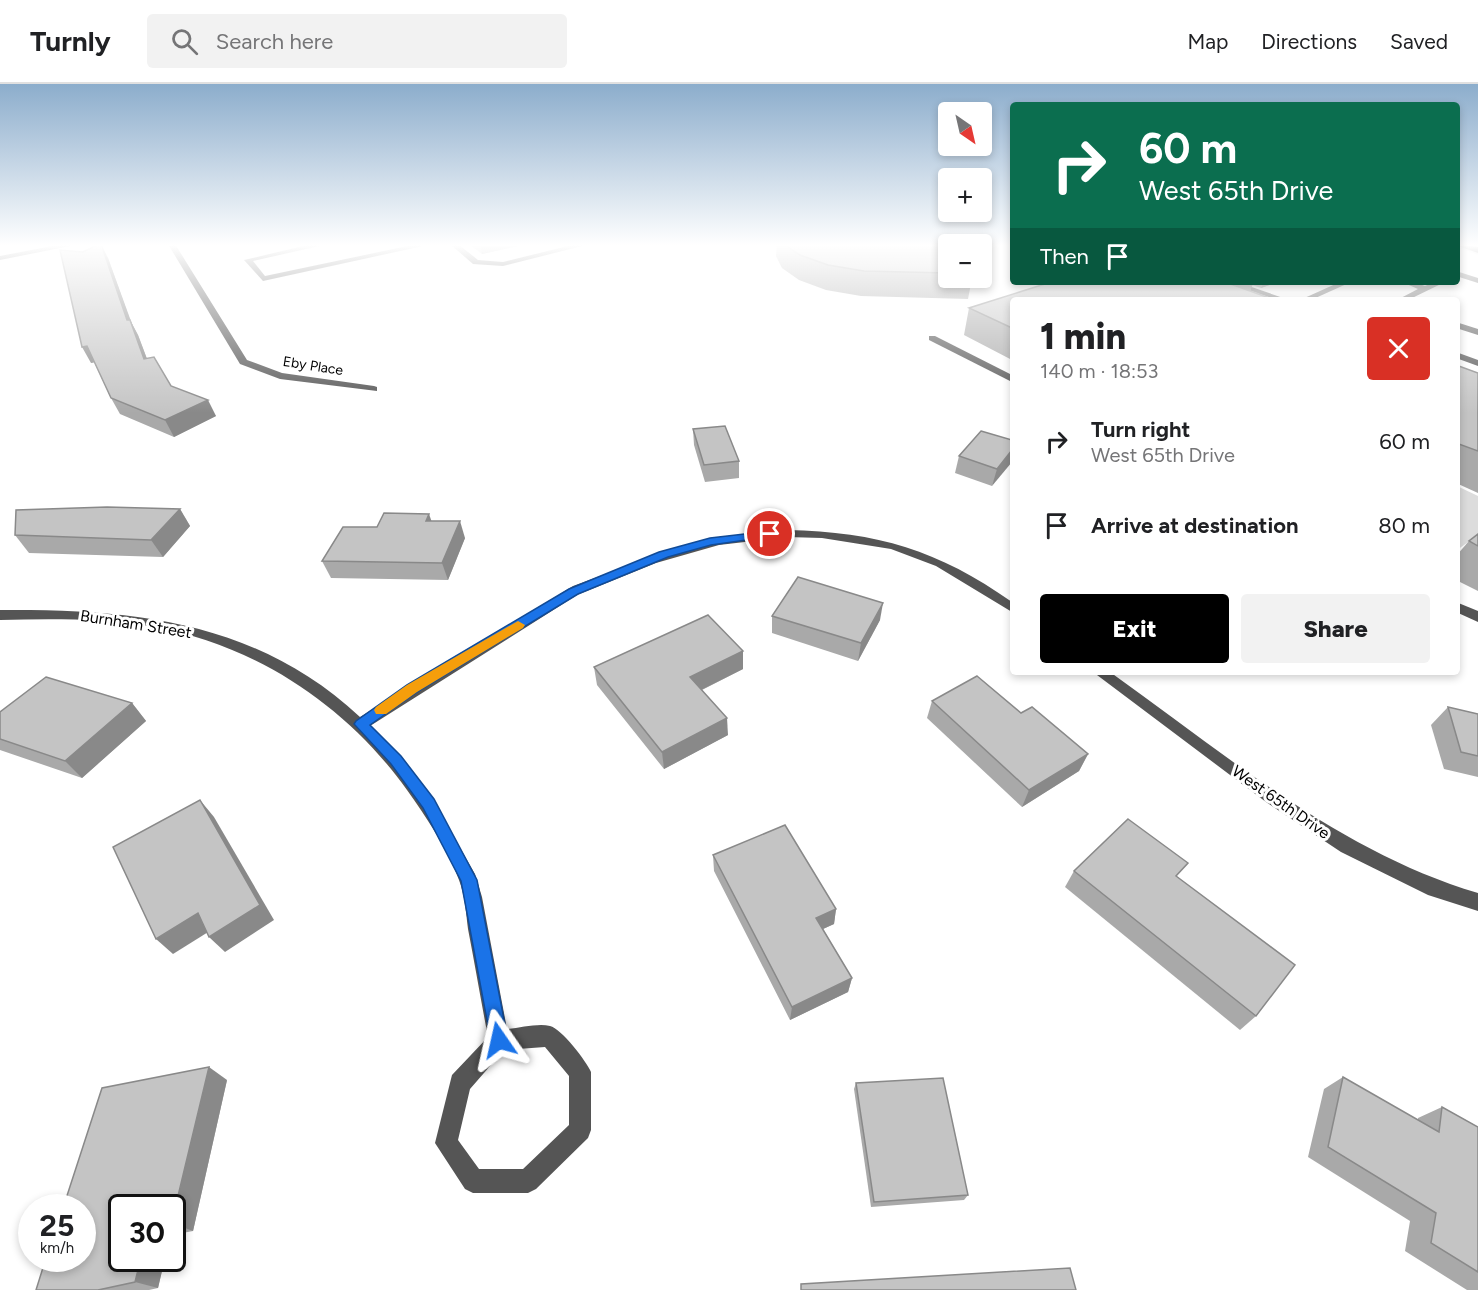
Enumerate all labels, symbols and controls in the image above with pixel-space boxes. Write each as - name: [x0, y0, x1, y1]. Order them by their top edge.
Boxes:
- search box: [147, 14, 567, 68]
- text: Turnly: [30, 24, 111, 58]
- icon: search: [168, 25, 201, 58]
- text: Search here: [216, 28, 333, 55]
- text: Map: [1187, 29, 1228, 54]
- text: Directions: [1261, 29, 1357, 54]
- text: Saved: [1390, 29, 1448, 54]
- north arrow: [938, 102, 992, 156]
- map controls: [938, 102, 992, 288]
- text: 60 m: [1139, 123, 1237, 174]
- icon: right: [1040, 126, 1118, 204]
- button: +: [938, 168, 992, 222]
- text: West 65th Drive: [1139, 174, 1333, 207]
- button: −: [938, 234, 992, 288]
- icon: arrive: [1101, 240, 1134, 273]
- text: Then: [1040, 243, 1089, 270]
- text: 1 min: [1040, 315, 1126, 358]
- button: close: [1367, 317, 1430, 380]
- street label: Eby Place: [282, 353, 345, 379]
- text: 140 m · 18:53: [1040, 359, 1158, 383]
- text: Turn right: [1091, 416, 1190, 443]
- icon: right: [1040, 425, 1073, 458]
- text: 60 m: [1379, 428, 1430, 455]
- text: West 65th Drive: [1091, 443, 1235, 467]
- pin: [744, 508, 795, 559]
- icon: arrive: [1040, 509, 1073, 542]
- text: Arrive at destination: [1091, 512, 1299, 539]
- text: 80 m: [1378, 512, 1430, 539]
- icon: arrive: [753, 517, 786, 550]
- button: Exit: [1040, 594, 1229, 663]
- button: Share: [1241, 594, 1430, 663]
- street label: Burnham Street: [79, 606, 193, 642]
- street label: West 65th Drive: [1228, 761, 1334, 843]
- position arrow: [467, 1008, 531, 1072]
- speed limit sign: 30: [108, 1194, 186, 1272]
- text: 25: [40, 1207, 74, 1244]
- text: km/h: [40, 1239, 74, 1257]

